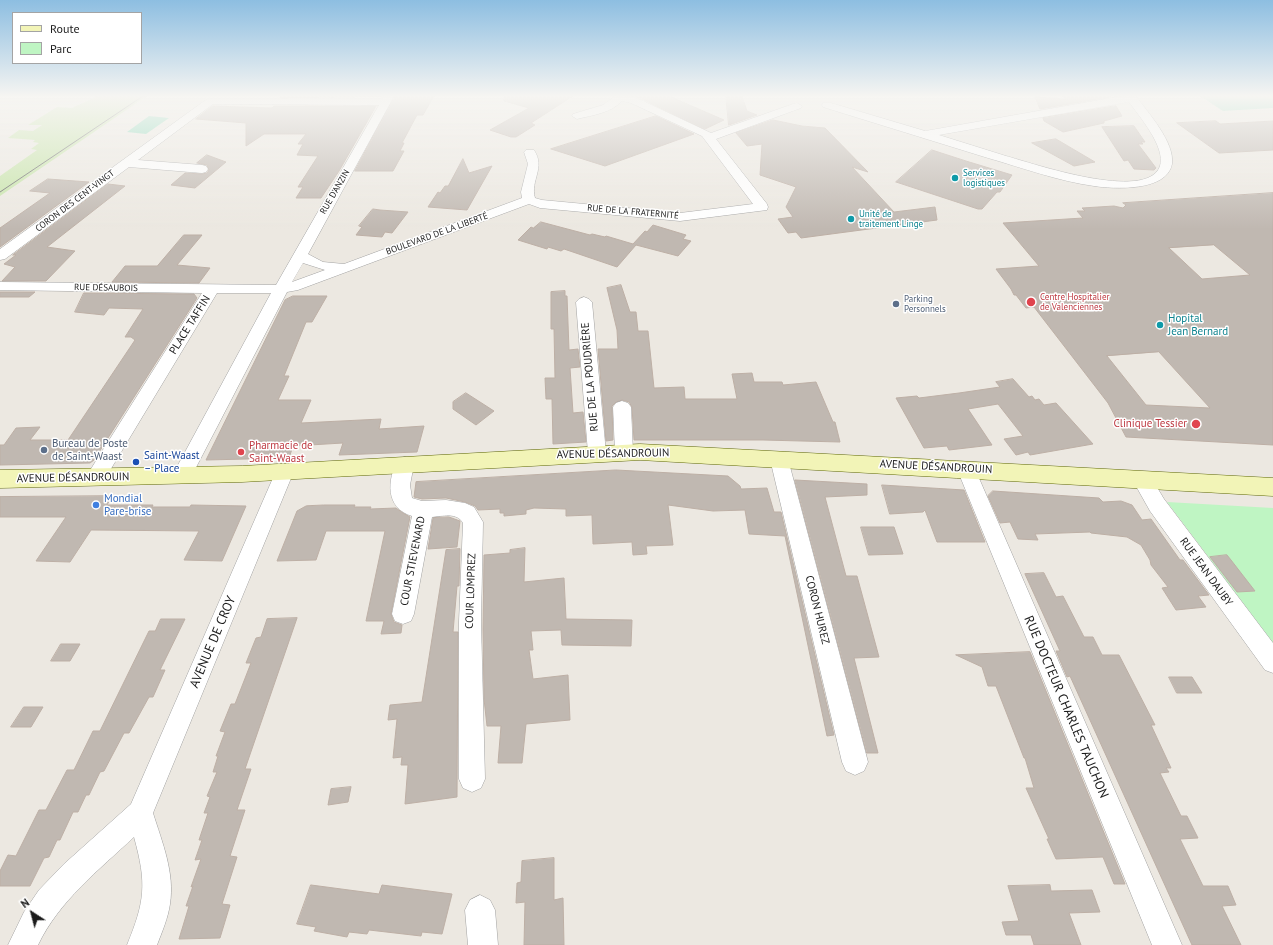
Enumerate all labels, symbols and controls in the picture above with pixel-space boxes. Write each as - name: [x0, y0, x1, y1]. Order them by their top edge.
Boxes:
- legend: [12, 12, 142, 64]
- text: Route: [50, 21, 80, 36]
- text: Parc: [50, 41, 72, 56]
- street label: CORON DES CENT-VINGT: [33, 168, 117, 234]
- street label: RUE D'ANZIN: [318, 168, 352, 216]
- place label: Services logistiques: [963, 168, 1005, 189]
- marker: Services logistiques: [950, 173, 960, 183]
- street label: RUE DE LA FRATERNITÉ: [587, 203, 679, 221]
- place label: Unité de traitement Linge: [859, 209, 923, 230]
- street label: BOULEVARD DE LA LIBERTÉ: [384, 210, 490, 258]
- marker: Unité de traitement Linge: [846, 214, 856, 224]
- street label: RUE DÉSAUBOIS: [74, 282, 138, 294]
- place label: Centre Hospitalier de Valenciennes: [1040, 292, 1110, 313]
- street label: PLACE TAFFIN: [167, 293, 213, 357]
- place label: Parking Personnels: [904, 294, 946, 315]
- marker: Centre Hospitalier de Valenciennes: [1025, 296, 1037, 308]
- marker: Parking Personnels: [891, 299, 901, 309]
- place label: Hopital Jean Bernard: [1168, 312, 1228, 338]
- marker: Hopital Jean Bernard: [1155, 320, 1165, 330]
- street label: RUE DE LA POUDRIÈRE: [579, 322, 601, 432]
- place label: Clinique Tessier: [1113, 417, 1187, 431]
- marker: Clinique Tessier: [1190, 418, 1202, 430]
- place label: Bureau de Poste de Saint-Waast: [52, 437, 128, 463]
- place label: Pharmacie de Saint-Waast: [249, 439, 313, 465]
- marker: Bureau de Poste de Saint-Waast: [39, 445, 49, 455]
- street label: AVENUE DÉSANDROUIN: [556, 446, 670, 462]
- marker: Pharmacie de Saint-Waast: [236, 447, 246, 457]
- place label: Saint-Waast – Place: [144, 449, 200, 475]
- marker: Saint-Waast – Place: [131, 457, 141, 467]
- street label: AVENUE DÉSANDROUIN: [879, 457, 993, 477]
- street label: AVENUE DÉSANDROUIN: [16, 470, 130, 486]
- place label: Mondial Pare-brise: [104, 492, 151, 518]
- marker: Mondial Pare-brise: [91, 500, 101, 510]
- street label: COUR STIEVENARD: [398, 515, 428, 607]
- street label: RUE JEAN DAUBY: [1177, 535, 1235, 609]
- street label: COUR LOMPREZ: [463, 553, 479, 629]
- street label: CORON HUREZ: [802, 574, 832, 646]
- street label: AVENUE DE CROY: [187, 594, 239, 690]
- street label: RUE DOCTEUR CHARLES TAUCHON: [1020, 613, 1112, 801]
- north arrow: [12, 893, 52, 933]
- text: N: [18, 896, 32, 911]

